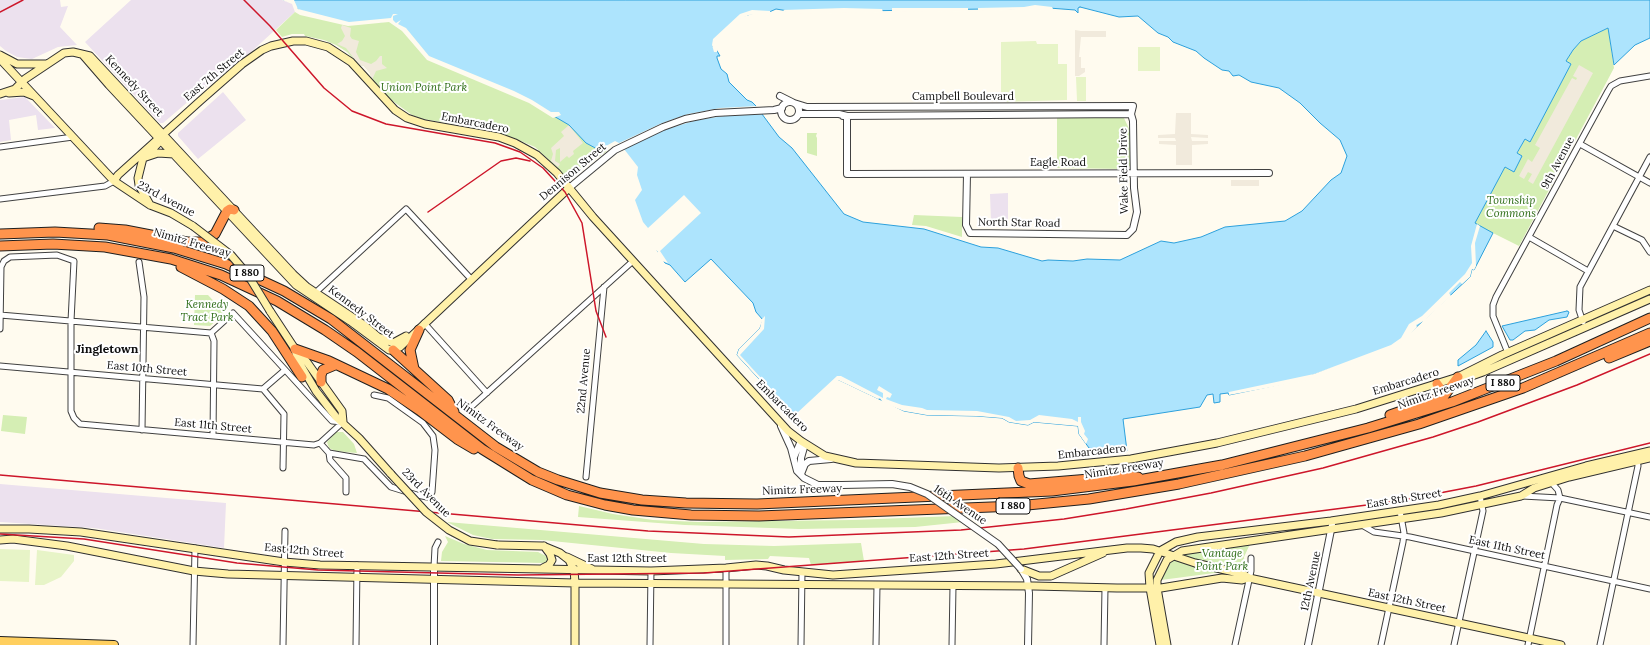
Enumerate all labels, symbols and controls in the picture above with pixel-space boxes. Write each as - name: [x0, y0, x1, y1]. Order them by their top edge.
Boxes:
- street label: East 7th Street: [181, 46, 247, 104]
- street label: Kennedy Street: [102, 53, 166, 119]
- park label: Union Point Park: [381, 81, 467, 95]
- street label: Campbell Boulevard: [912, 90, 1014, 104]
- street label: Embarcadero: [440, 110, 510, 136]
- street label: Wake Field Drive: [1117, 128, 1131, 214]
- street label: 9th Avenue: [1539, 135, 1577, 191]
- street label: Dennison Street: [537, 140, 609, 204]
- street label: Eagle Road: [1030, 156, 1086, 170]
- street label: 23rd Avenue: [135, 178, 197, 220]
- park label: Township Commons: [1486, 194, 1536, 220]
- street label: North Star Road: [978, 216, 1060, 230]
- street label: Nimitz Freeway: [152, 226, 232, 260]
- road number: I 880: [230, 265, 264, 281]
- street label: Kennedy Street: [325, 283, 397, 341]
- park label: Kennedy Tract Park: [180, 298, 234, 324]
- district label: Jingletown: [76, 343, 138, 357]
- street label: 22nd Avenue: [575, 348, 593, 414]
- street label: East 10th Street: [106, 359, 188, 379]
- street label: Embarcadero: [1371, 366, 1441, 398]
- street label: Nimitz Freeway: [1396, 374, 1476, 412]
- road number: I 880: [1486, 375, 1520, 391]
- street label: Embarcadero: [753, 377, 811, 435]
- street label: Nimitz Freeway: [454, 396, 526, 454]
- street label: East 11th Street: [174, 416, 252, 436]
- street label: Embarcadero: [1057, 442, 1127, 462]
- street label: Nimitz Freeway: [1084, 456, 1164, 482]
- street label: 23rd Avenue: [399, 466, 453, 520]
- street label: Nimitz Freeway: [762, 482, 842, 498]
- street label: 16th Avenue: [931, 482, 989, 528]
- street label: East 8th Street: [1366, 487, 1442, 511]
- road number: I 880: [996, 498, 1030, 514]
- street label: East 11th Street: [1468, 533, 1546, 563]
- street label: East 12th Street: [264, 541, 344, 561]
- street label: East 12th Street: [909, 547, 989, 565]
- park label: Vantage Point Park: [1196, 547, 1248, 573]
- street label: 12th Avenue: [1298, 550, 1324, 612]
- street label: East 12th Street: [587, 552, 667, 566]
- street label: East 12th Street: [1367, 586, 1447, 616]

